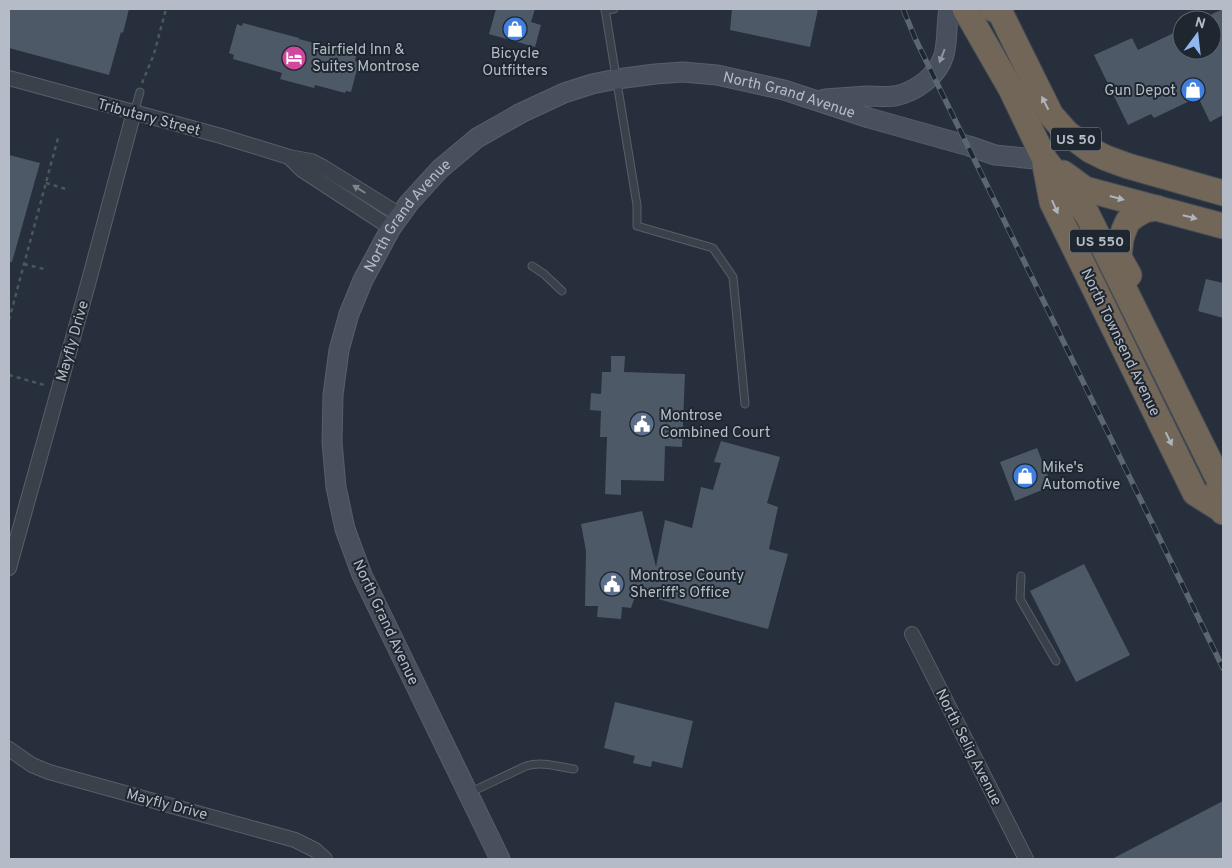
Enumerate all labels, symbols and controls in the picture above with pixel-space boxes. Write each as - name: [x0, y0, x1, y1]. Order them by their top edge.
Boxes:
- north arrow: [1172, 10, 1222, 60]
- text: N: [1193, 14, 1207, 33]
- shop icon: Bicycle Outfitters: [502, 16, 528, 42]
- place label: Fairfield Inn & Suites Montrose: [312, 41, 420, 77]
- hotel icon: Fairfield Inn & Suites Montrose: [281, 45, 307, 71]
- place label: Bicycle Outfitters: [482, 45, 548, 81]
- one-way arrow: [938, 49, 946, 64]
- street label: North Grand Avenue: [721, 69, 857, 124]
- shop icon: Gun Depot: [1180, 77, 1206, 103]
- place label: Gun Depot: [1104, 82, 1176, 101]
- street label: Tributary Street: [95, 96, 202, 141]
- one-way arrow: [1041, 96, 1049, 110]
- road number: US 50: [1051, 128, 1101, 150]
- street label: North Grand Avenue: [361, 156, 455, 276]
- one-way arrow: [352, 185, 365, 194]
- one-way arrow: [1110, 194, 1125, 202]
- one-way arrow: [1052, 200, 1060, 214]
- one-way arrow: [1183, 213, 1198, 221]
- road number: US 550: [1070, 230, 1130, 252]
- street label: North Townsend Avenue: [1076, 266, 1164, 420]
- street label: Mayfly Drive: [53, 299, 94, 384]
- place label: Montrose Combined Court: [660, 407, 770, 443]
- public building icon: Montrose Combined Court: [629, 411, 655, 437]
- one-way arrow: [1165, 432, 1173, 446]
- place label: Mike's Automotive: [1042, 459, 1120, 495]
- shop icon: Mike's Automotive: [1012, 463, 1038, 489]
- street label: North Grand Avenue: [347, 557, 422, 688]
- place label: Montrose County Sheriff's Office: [630, 567, 744, 603]
- public building icon: Montrose County Sheriff's Office: [599, 571, 625, 597]
- street label: North Selig Avenue: [930, 686, 1005, 809]
- street label: Mayfly Drive: [124, 785, 209, 825]

